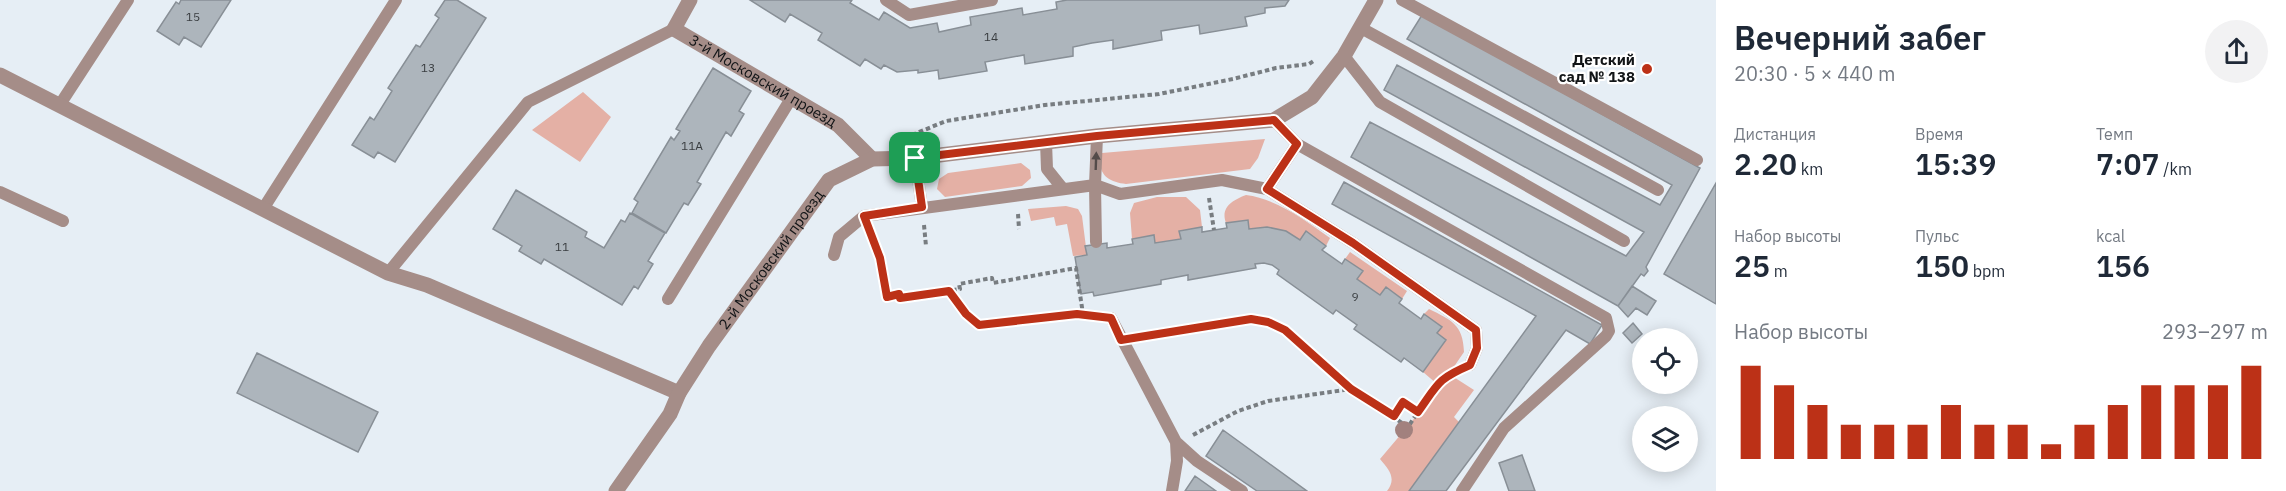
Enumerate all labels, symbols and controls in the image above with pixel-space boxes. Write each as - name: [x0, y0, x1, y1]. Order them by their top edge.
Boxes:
- house number: 15: [186, 9, 200, 24]
- text: Вечерний забег: [1734, 16, 1986, 59]
- button: share: [2205, 20, 2268, 83]
- house number: 14: [984, 29, 998, 44]
- street label: 3-й Московский проезд: [686, 30, 840, 131]
- place label: Детский сад № 138: [1559, 50, 1635, 86]
- house number: 13: [421, 60, 435, 75]
- text: 20:30 · 5 × 440 m: [1734, 60, 1895, 87]
- marker: Детский сад № 138: [1640, 62, 1654, 76]
- text: Дистанция: [1734, 124, 1816, 144]
- text: Время: [1915, 124, 1963, 144]
- text: Темп: [2096, 124, 2133, 144]
- pin: [889, 132, 940, 183]
- house number: 11А: [681, 138, 703, 153]
- icon: arrive: [898, 141, 931, 174]
- text: 2.20: [1734, 144, 1797, 183]
- text: 15:39: [1915, 144, 1997, 183]
- text: 7:07: [2096, 144, 2160, 183]
- one-way arrow: [1091, 151, 1100, 170]
- text: km: [1797, 159, 1823, 179]
- text: /km: [2160, 159, 2192, 179]
- street label: 2-й Московский проезд: [714, 186, 828, 333]
- text: Набор высоты: [1734, 226, 1841, 246]
- text: Пульс: [1915, 226, 1959, 246]
- text: kcal: [2096, 226, 2125, 246]
- house number: 11: [555, 239, 569, 254]
- text: 25: [1734, 246, 1770, 285]
- text: 150: [1915, 246, 1969, 285]
- text: 156: [2096, 246, 2150, 285]
- text: m: [1770, 261, 1788, 281]
- text: bpm: [1969, 261, 2005, 281]
- house number: 9: [1351, 289, 1359, 304]
- text: Набор высоты: [1734, 318, 1868, 345]
- text: 293–297 m: [2162, 318, 2268, 345]
- map controls: [1632, 328, 1698, 472]
- button: locate: [1632, 328, 1698, 394]
- button: layers: [1632, 406, 1698, 472]

